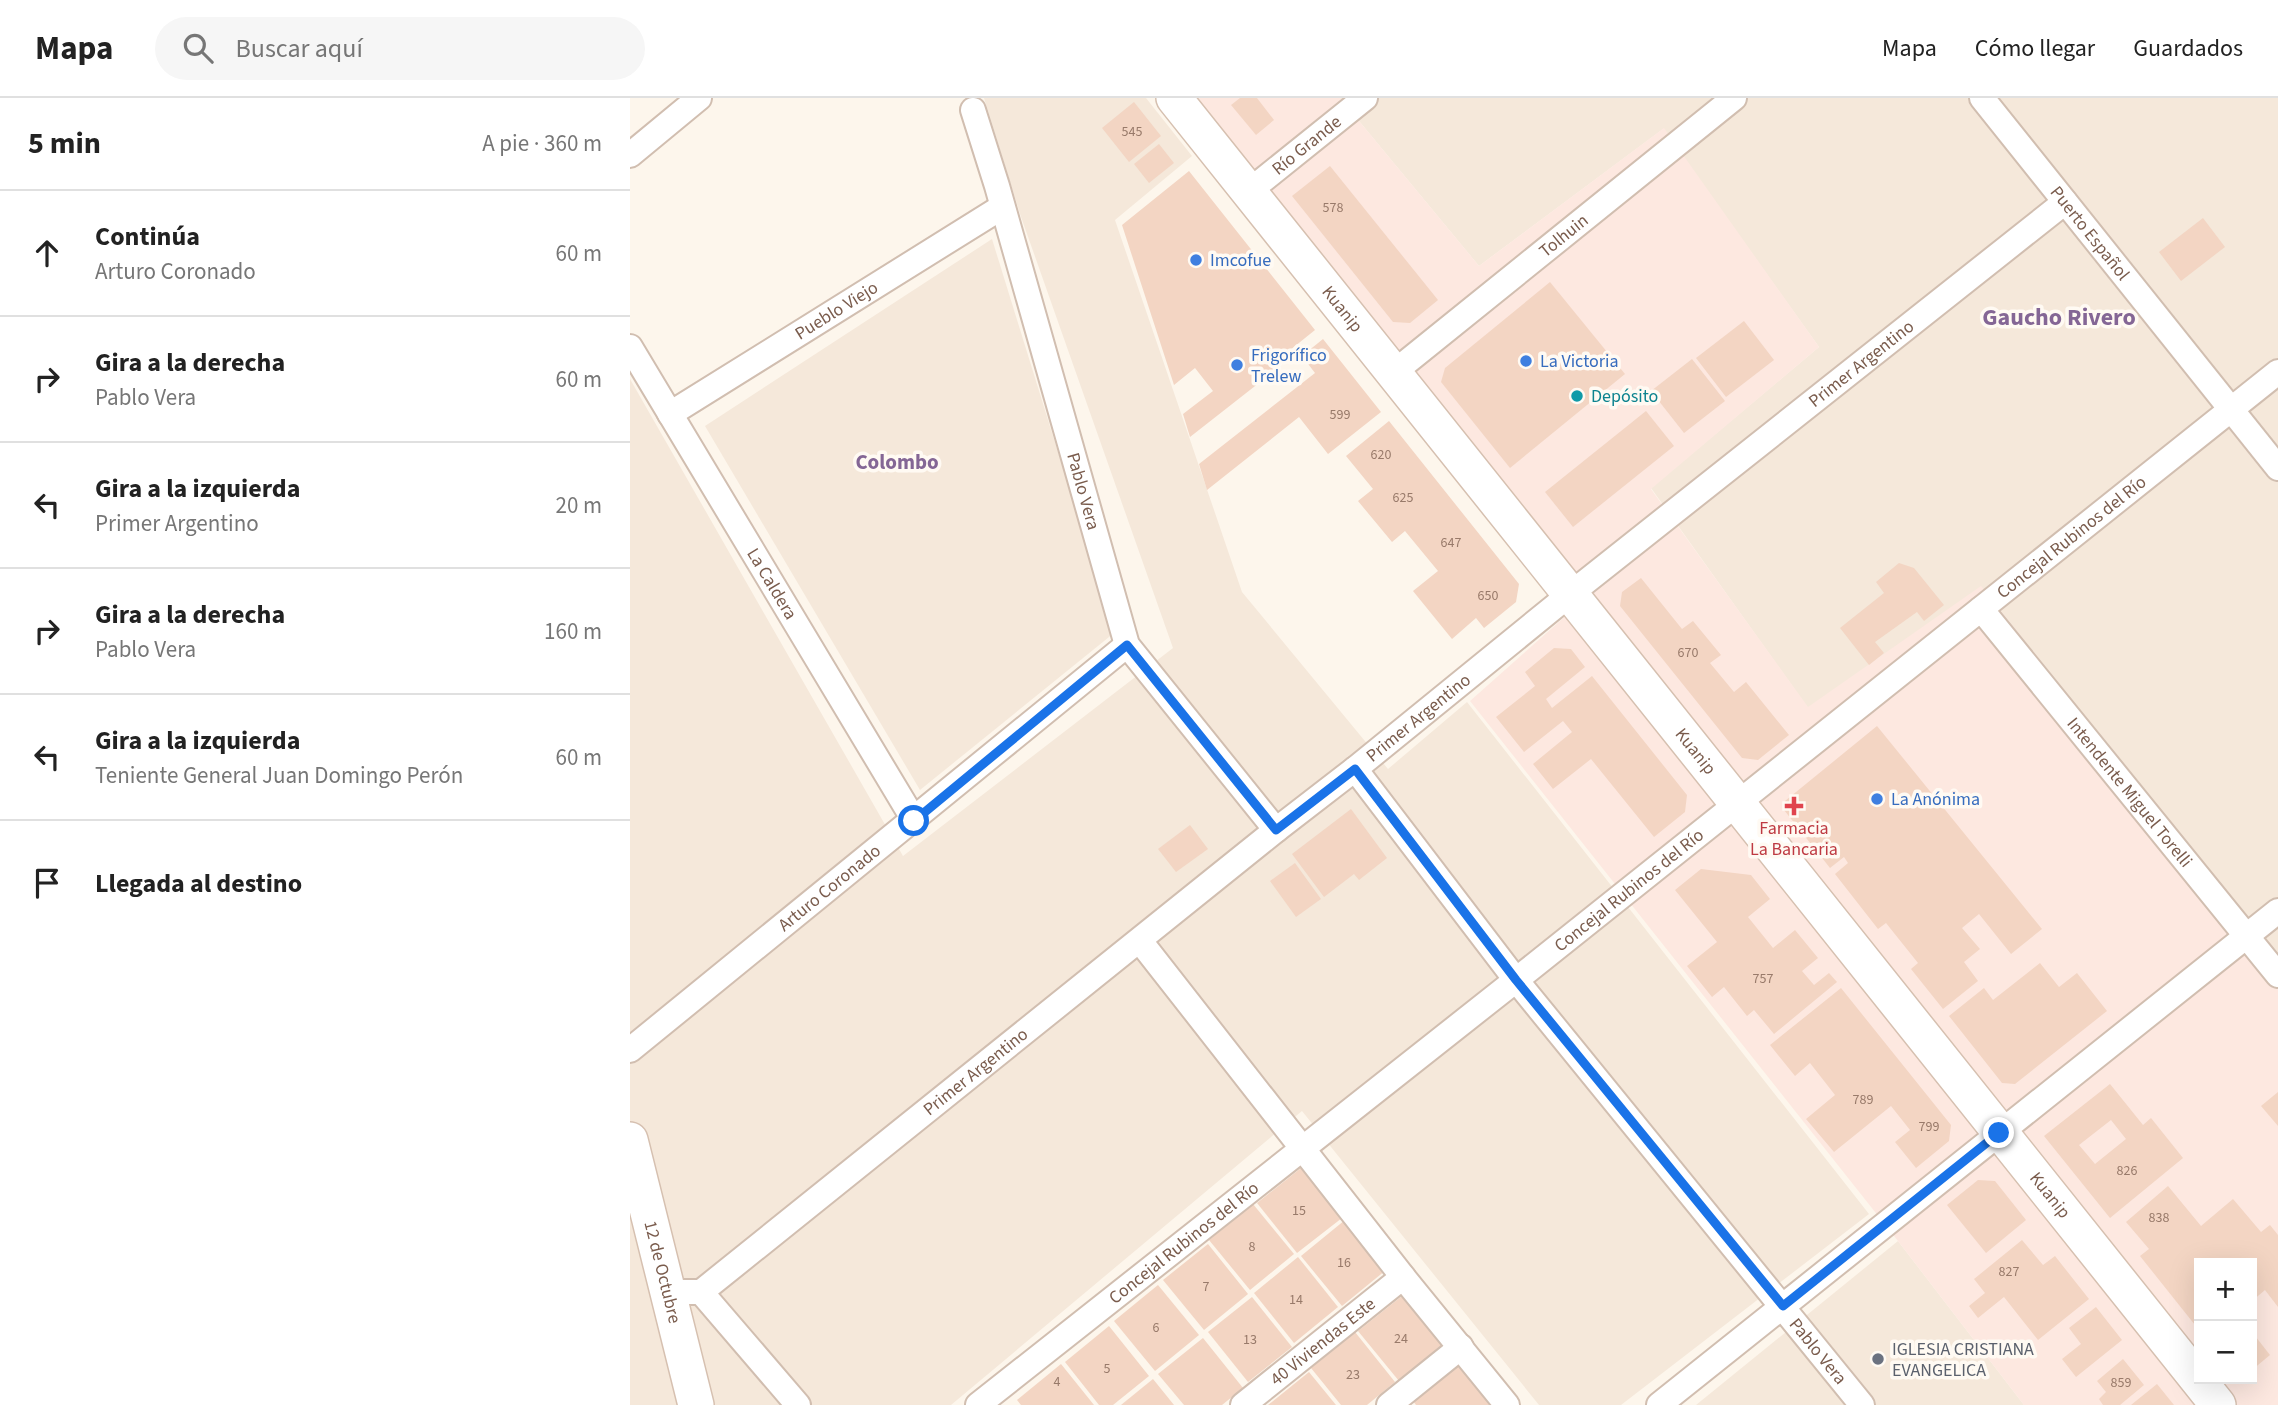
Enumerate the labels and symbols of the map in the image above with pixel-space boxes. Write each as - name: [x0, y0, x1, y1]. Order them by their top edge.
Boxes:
- street label: Río Grande: [1266, 109, 1347, 181]
- house number: 545: [1122, 122, 1142, 142]
- street label: Puerto Español: [2045, 181, 2136, 286]
- house number: 578: [1323, 198, 1343, 218]
- street label: Tolhuin: [1534, 208, 1593, 263]
- place label: Imcofue: [1210, 248, 1271, 273]
- marker: Imcofue: [1188, 252, 1204, 268]
- street label: Pueblo Viejo: [790, 275, 883, 346]
- street label: Kuanip: [1316, 280, 1369, 338]
- district label: Gaucho Rivero: [1982, 300, 2136, 335]
- street label: Primer Argentino: [1803, 314, 1919, 413]
- place label: Frigorífico Trelew: [1251, 343, 1327, 389]
- place label: La Victoria: [1540, 349, 1619, 374]
- marker: La Victoria: [1518, 353, 1534, 369]
- marker: Frigorífico Trelew: [1229, 357, 1245, 373]
- place label: Depósito: [1591, 384, 1658, 409]
- marker: Depósito: [1569, 388, 1585, 404]
- house number: 599: [1330, 405, 1350, 425]
- house number: 620: [1371, 445, 1391, 465]
- district label: Colombo: [855, 447, 939, 477]
- street label: Pablo Vera: [1061, 450, 1106, 533]
- street label: Concejal Rubinos del Río: [1991, 469, 2151, 604]
- house number: 625: [1393, 488, 1413, 508]
- house number: 647: [1441, 533, 1461, 553]
- street label: La Caldera: [741, 543, 803, 624]
- house number: 650: [1478, 586, 1498, 606]
- house number: 670: [1678, 643, 1698, 663]
- street label: Primer Argentino: [1361, 667, 1476, 768]
- street label: Intendente Miguel Torelli: [2061, 712, 2198, 873]
- street label: Kuanip: [1669, 723, 1722, 780]
- place label: La Anónima: [1891, 787, 1980, 812]
- marker: La Anónima: [1869, 791, 1885, 807]
- marker: Farmacia La Bancaria: [1786, 798, 1802, 814]
- route start: [898, 805, 929, 836]
- place label: Farmacia La Bancaria: [1750, 816, 1838, 862]
- street label: Concejal Rubinos del Río: [1549, 822, 1709, 957]
- street label: Arturo Coronado: [773, 838, 886, 937]
- house number: 757: [1753, 969, 1773, 989]
- street label: Primer Argentino: [918, 1022, 1033, 1121]
- house number: 789: [1853, 1090, 1873, 1110]
- house number: 799: [1919, 1117, 1939, 1137]
- route end: [1983, 1117, 2014, 1148]
- house number: 826: [2117, 1161, 2137, 1181]
- street label: Kuanip: [2024, 1166, 2077, 1224]
- street label: Concejal Rubinos del Río: [1103, 1175, 1264, 1310]
- house number: 15: [1292, 1201, 1306, 1221]
- house number: 838: [2149, 1208, 2169, 1228]
- street label: 12 de Octubre: [638, 1218, 688, 1326]
- house number: 8: [1249, 1237, 1256, 1257]
- house number: 16: [1337, 1253, 1351, 1273]
- house number: 827: [1999, 1262, 2019, 1282]
- house number: 7: [1203, 1277, 1210, 1297]
- house number: 14: [1289, 1290, 1303, 1310]
- street label: 40 Viviendas Este: [1265, 1291, 1381, 1391]
- street label: Pablo Vera: [1783, 1313, 1853, 1390]
- house number: 6: [1153, 1318, 1160, 1338]
- house number: 24: [1394, 1329, 1408, 1349]
- house number: 13: [1243, 1330, 1257, 1350]
- place label: IGLESIA CRISTIANA EVANGELICA: [1892, 1337, 2034, 1383]
- marker: IGLESIA CRISTIANA EVANGELICA: [1870, 1351, 1886, 1367]
- house number: 5: [1104, 1359, 1111, 1379]
- house number: 23: [1346, 1365, 1360, 1385]
- house number: 4: [1054, 1372, 1061, 1392]
- house number: 859: [2111, 1373, 2131, 1393]

